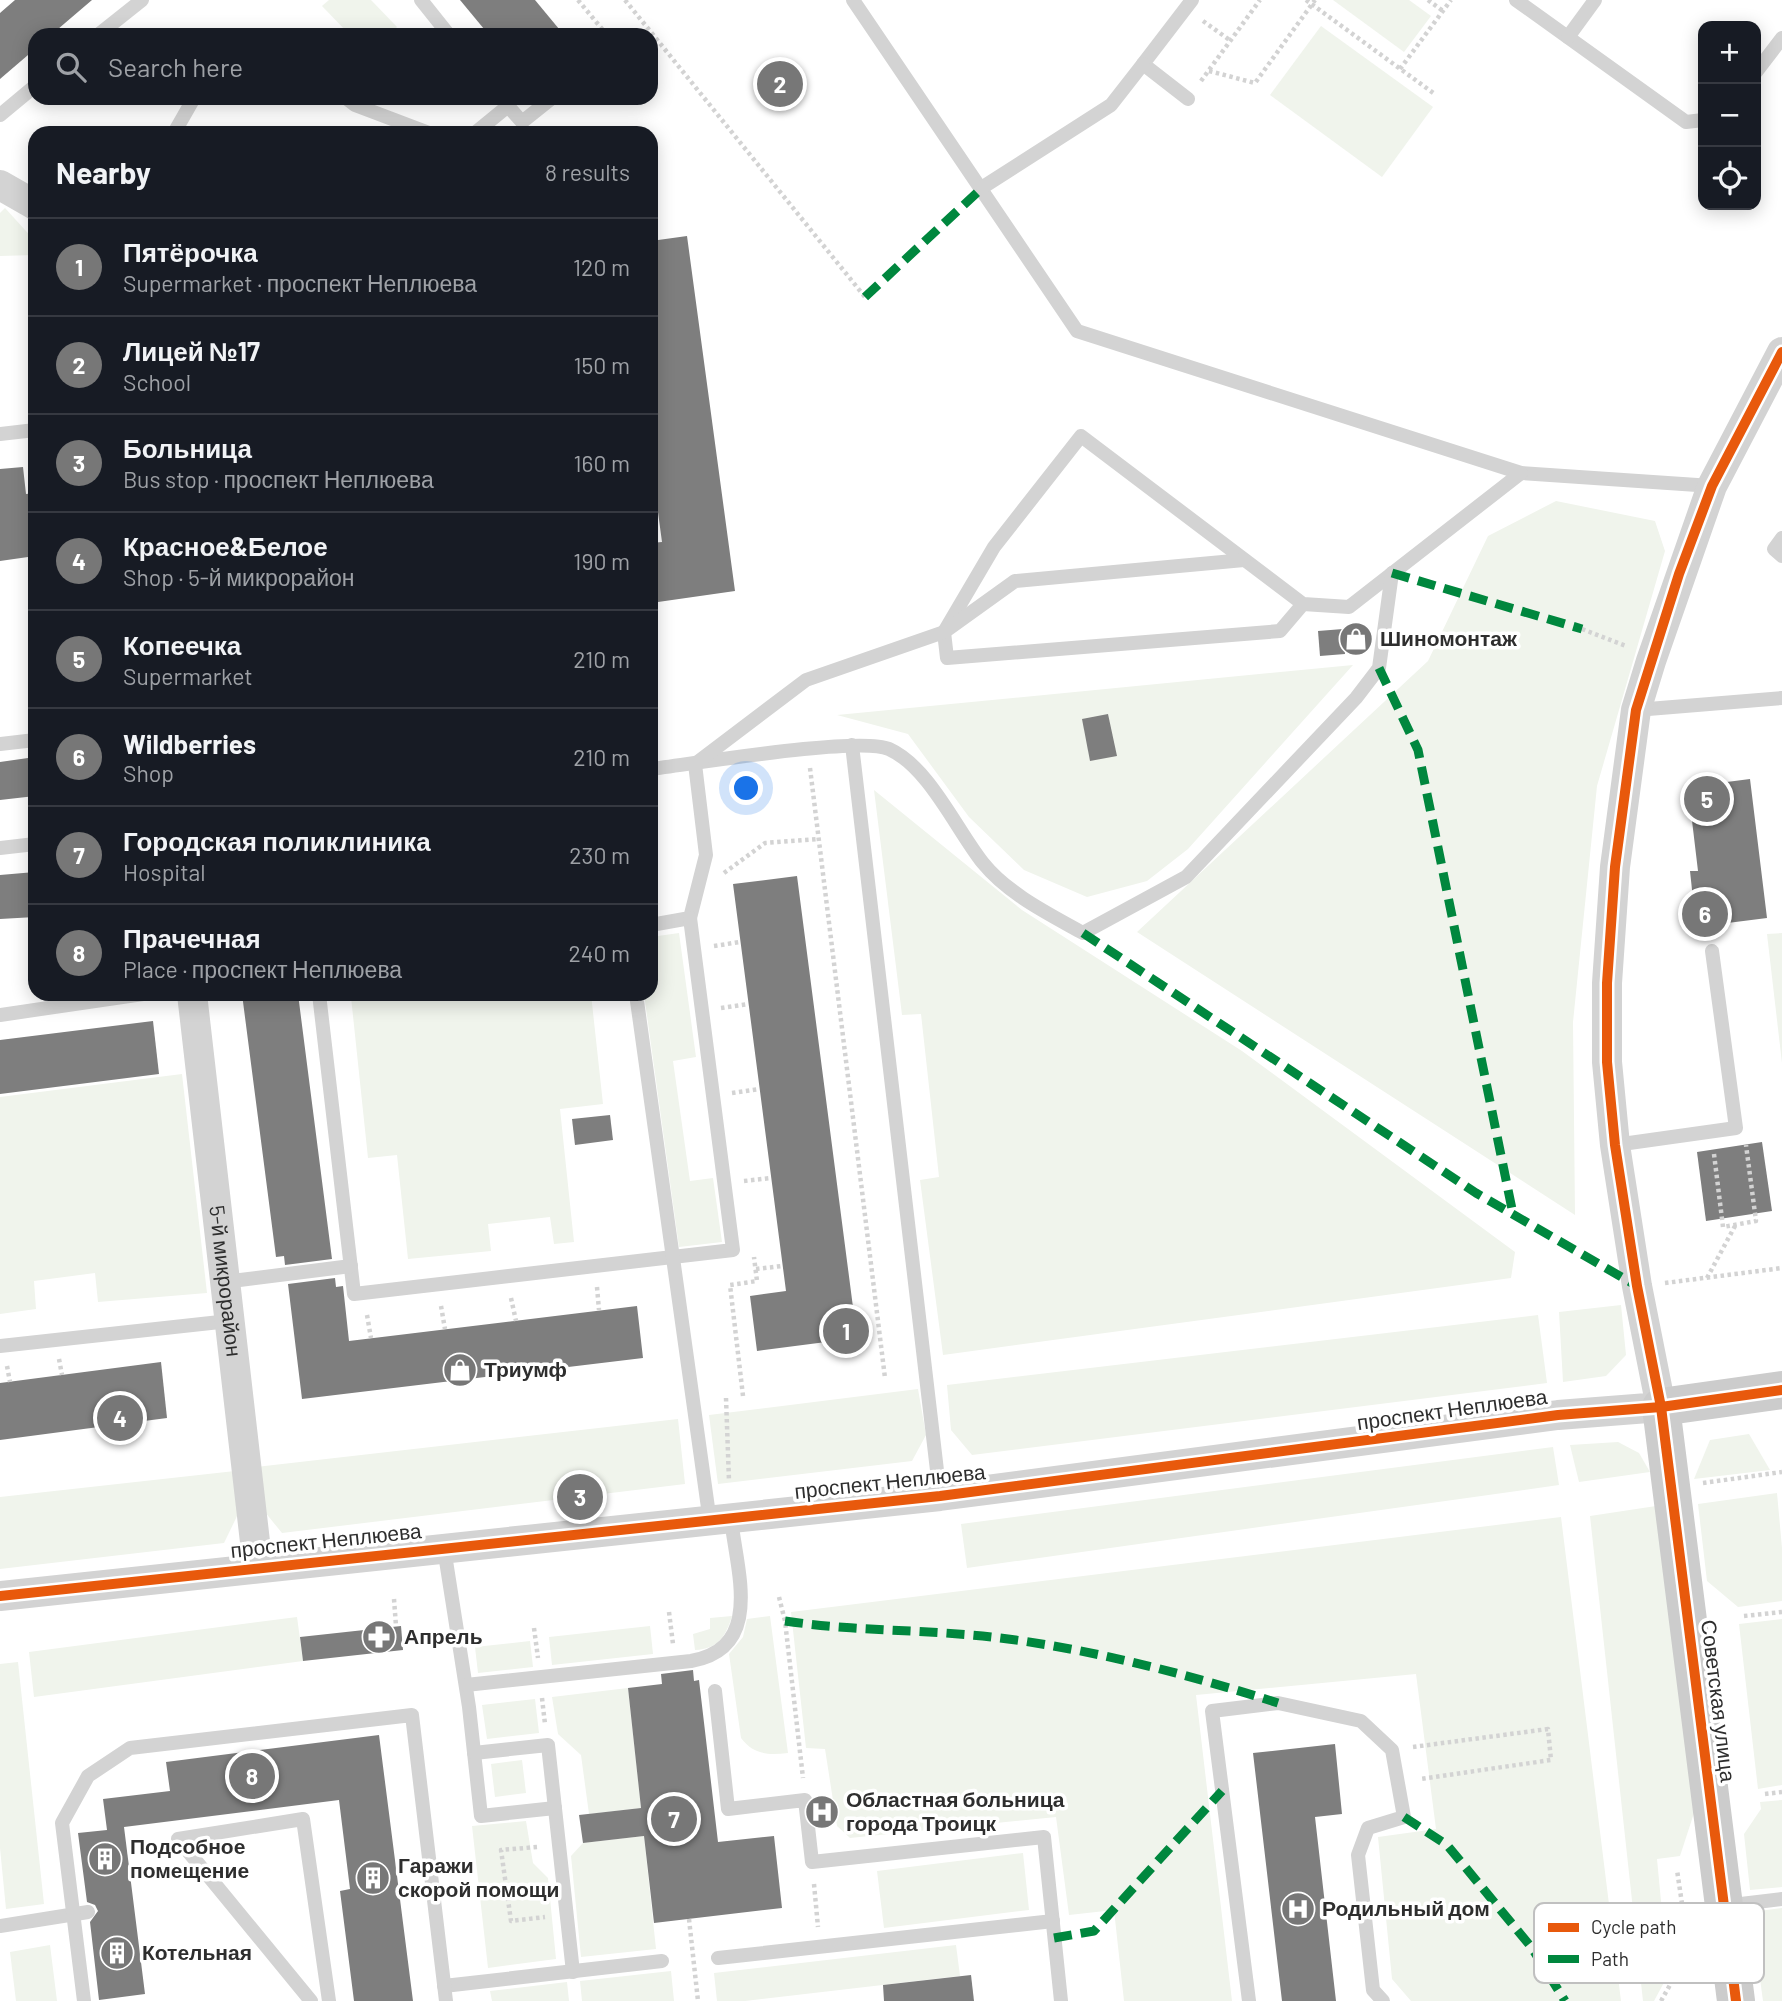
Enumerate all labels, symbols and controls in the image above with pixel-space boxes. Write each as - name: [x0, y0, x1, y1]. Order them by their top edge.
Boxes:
- map controls: [1698, 21, 1761, 210]
- button: +: [1698, 21, 1761, 84]
- search box: [28, 28, 658, 105]
- icon: search: [52, 48, 90, 86]
- text: Search here: [108, 51, 243, 82]
- pin: 2: [757, 58, 803, 110]
- button: −: [1698, 84, 1761, 147]
- button: locate: [1698, 147, 1761, 210]
- text: Nearby: [56, 154, 151, 190]
- text: 8 results: [545, 158, 630, 186]
- text: Пятёрочка: [123, 236, 258, 267]
- text: 1: [75, 253, 83, 281]
- text: 120 m: [573, 253, 630, 281]
- text: Supermarket · проспект Неплюева: [123, 269, 477, 297]
- text: Лицей №17: [123, 335, 260, 366]
- text: 2: [73, 351, 85, 379]
- text: 150 m: [574, 351, 630, 379]
- text: School: [123, 368, 191, 396]
- text: Больница: [123, 432, 252, 463]
- text: 3: [73, 449, 85, 477]
- text: 160 m: [573, 449, 630, 477]
- text: Bus stop · проспект Неплюева: [123, 465, 434, 493]
- text: Красное&Белое: [123, 530, 328, 561]
- text: 4: [72, 547, 86, 575]
- text: 190 m: [573, 547, 630, 575]
- text: Shop · 5-й микрорайон: [123, 563, 355, 591]
- shop icon: Шиномонтаж: [1337, 620, 1375, 658]
- place label: Шиномонтаж: [1380, 625, 1518, 650]
- text: Копеечка: [123, 629, 241, 660]
- text: 5: [73, 645, 85, 673]
- text: 210 m: [573, 645, 630, 673]
- text: Supermarket: [123, 662, 253, 690]
- text: Wildberries: [123, 728, 256, 759]
- text: 6: [73, 743, 85, 771]
- text: 210 m: [573, 743, 630, 771]
- text: Shop: [123, 759, 174, 787]
- your location: [729, 771, 763, 805]
- pin: 5: [1684, 773, 1730, 825]
- text: Городская поликлиника: [123, 825, 431, 856]
- text: 7: [73, 841, 85, 869]
- text: 230 m: [569, 841, 630, 869]
- text: Hospital: [123, 858, 206, 886]
- pin: 6: [1682, 888, 1728, 940]
- text: Прачечная: [123, 922, 261, 953]
- text: 8: [73, 939, 85, 967]
- text: 240 m: [568, 939, 630, 967]
- text: Place · проспект Неплюева: [123, 955, 402, 983]
- street label: 5-й микрорайон: [205, 1204, 248, 1358]
- pin: 1: [823, 1305, 869, 1357]
- shop icon: Триумф: [441, 1351, 479, 1389]
- place label: Триумф: [484, 1356, 567, 1381]
- street label: проспект Неплюева: [1355, 1383, 1549, 1434]
- pin: 4: [97, 1392, 143, 1444]
- street label: проспект Неплюева: [793, 1458, 987, 1503]
- pin: 3: [557, 1471, 603, 1523]
- street label: проспект Неплюева: [229, 1517, 423, 1562]
- pharmacy icon: Апрель: [360, 1618, 398, 1656]
- street label: Советская улица: [1697, 1618, 1742, 1784]
- place label: Апрель: [404, 1623, 483, 1648]
- pin: 8: [229, 1750, 275, 1802]
- place label: Областная больница города Троицк: [846, 1786, 1065, 1835]
- pin: 7: [651, 1793, 697, 1845]
- hospital icon: Областная больница города Троицк: [803, 1793, 841, 1831]
- place label: Подсобное помещение: [130, 1833, 249, 1882]
- building icon: Подсобное помещение: [86, 1840, 124, 1878]
- place label: Гаражи скорой помощи: [398, 1852, 559, 1901]
- building icon: Гаражи скорой помощи: [354, 1859, 392, 1897]
- hospital icon: Родильный дом: [1279, 1890, 1317, 1928]
- place label: Родильный дом: [1322, 1895, 1490, 1920]
- legend: [1534, 1903, 1764, 1983]
- text: Cycle path: [1591, 1915, 1676, 1938]
- building icon: Котельная: [98, 1934, 136, 1972]
- place label: Котельная: [142, 1939, 252, 1964]
- text: Path: [1591, 1947, 1629, 1970]

